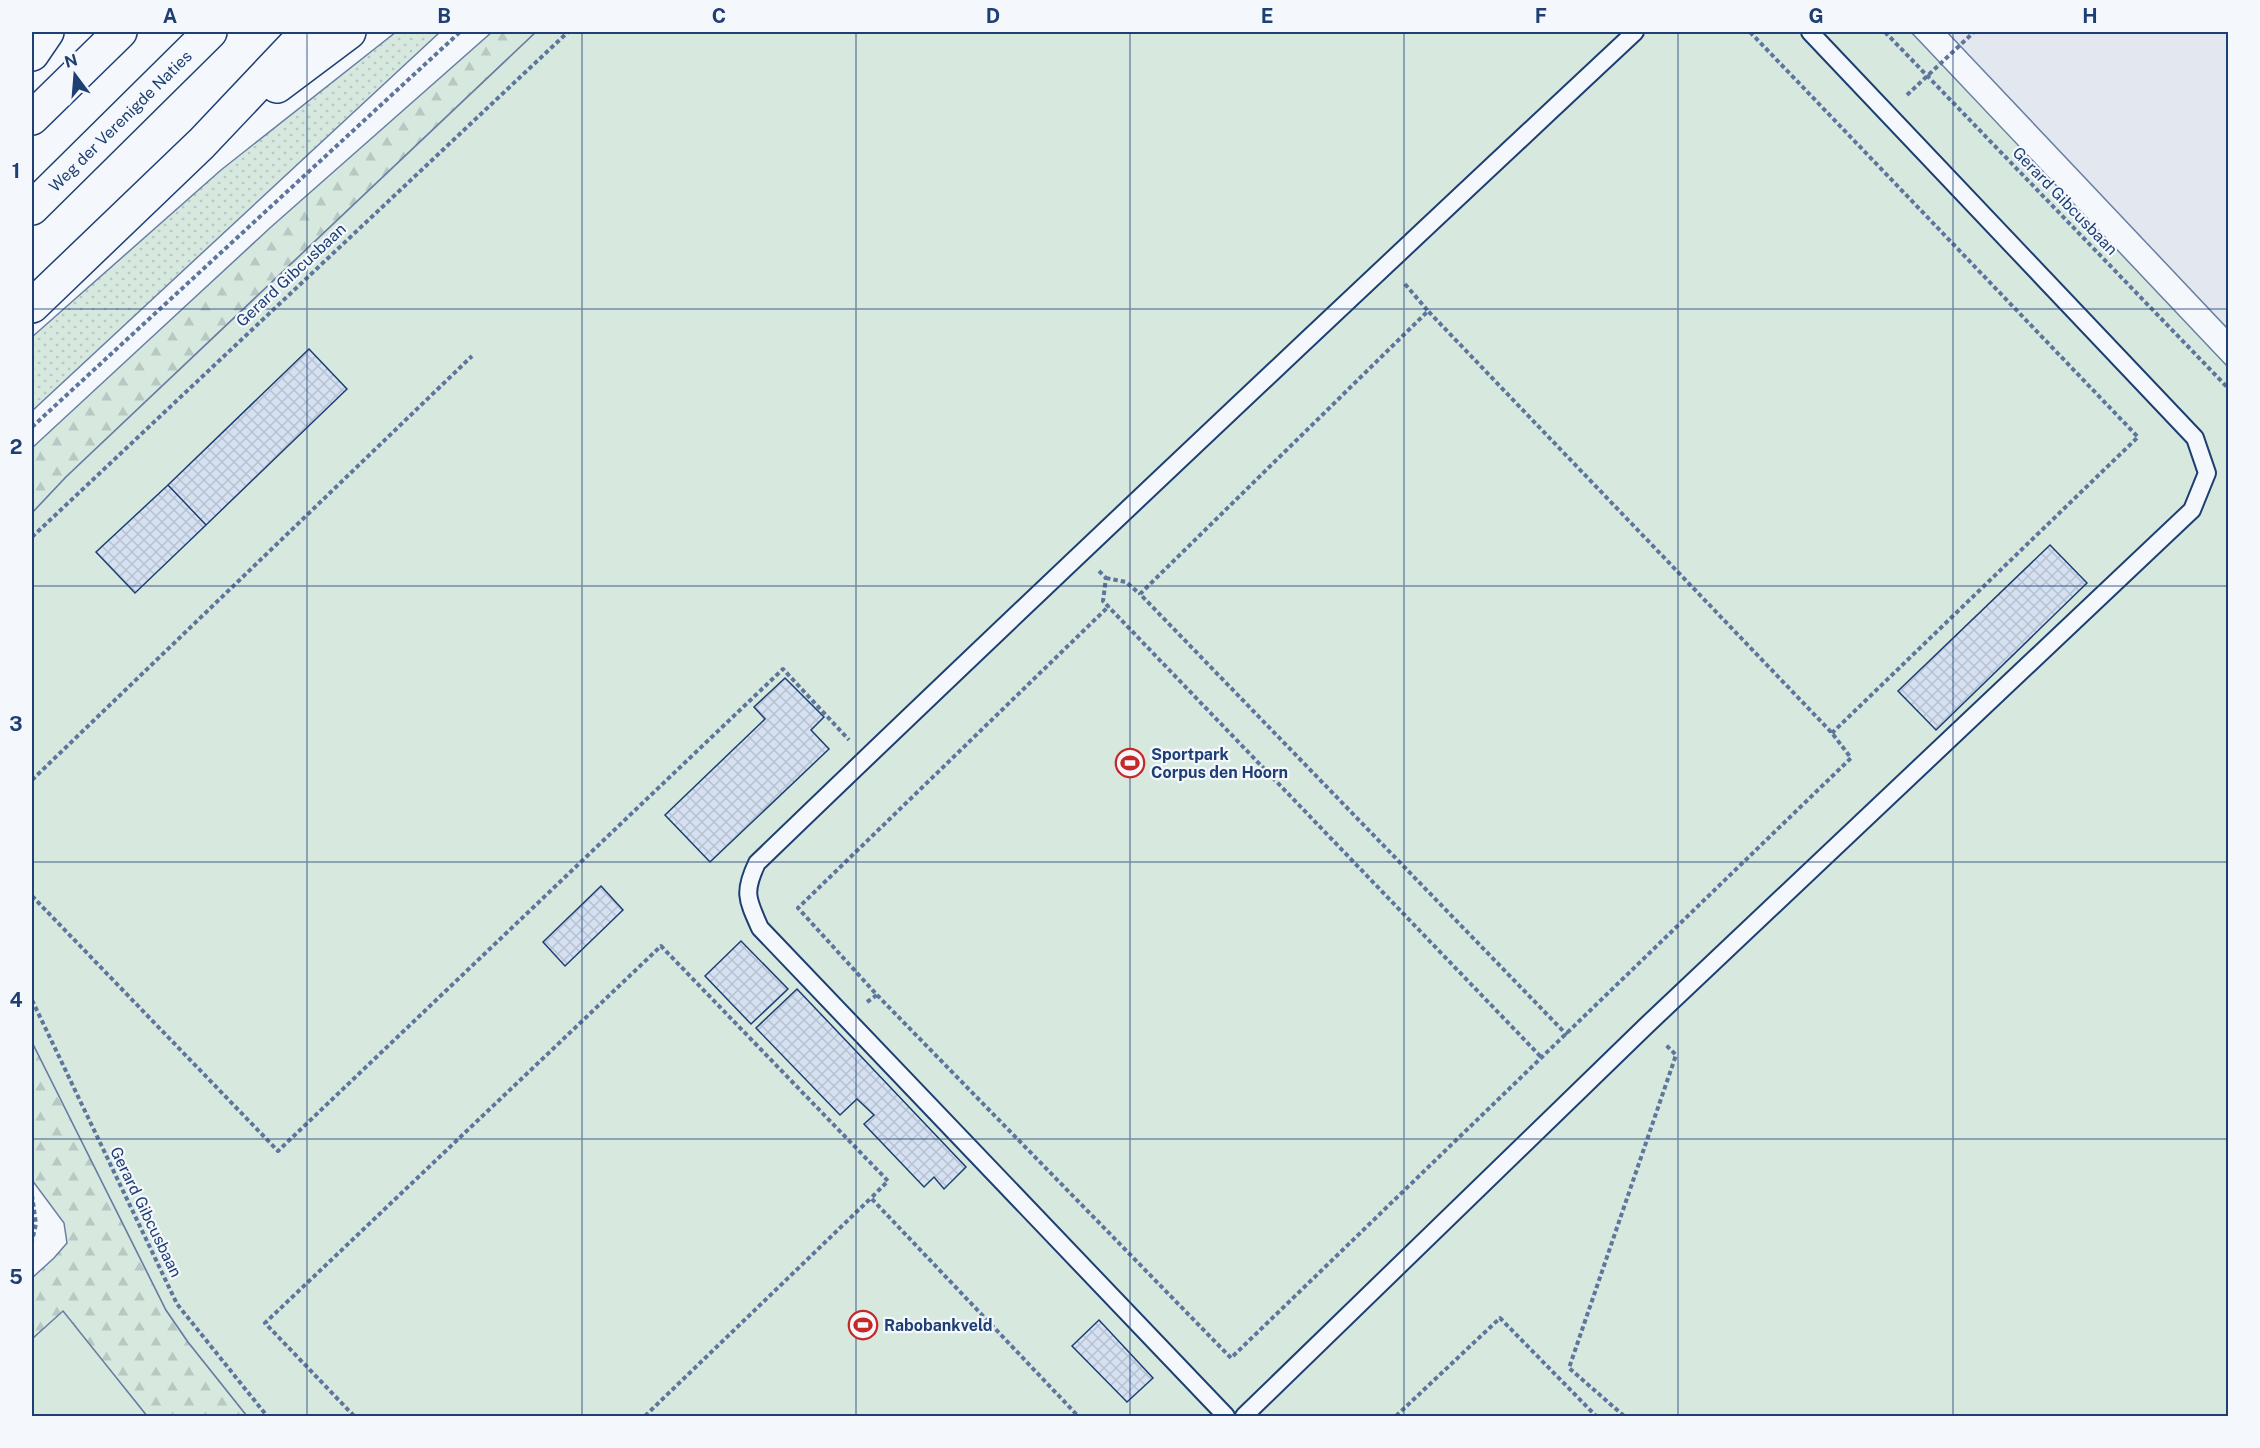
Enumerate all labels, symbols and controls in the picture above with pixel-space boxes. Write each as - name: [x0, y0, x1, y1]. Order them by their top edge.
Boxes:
- text: A: [163, 4, 177, 28]
- text: B: [437, 4, 451, 28]
- text: C: [712, 4, 726, 28]
- text: D: [986, 4, 1000, 28]
- text: E: [1261, 4, 1273, 28]
- text: F: [1535, 4, 1547, 28]
- text: G: [1808, 4, 1824, 28]
- text: H: [2082, 4, 2098, 28]
- north arrow: [45, 45, 105, 105]
- street label: Weg der Verenigde Naties: [46, 45, 196, 195]
- street label: Gerard Gibcusbaan: [2009, 143, 2121, 259]
- text: 1: [12, 159, 20, 183]
- street label: Gerard Gibcusbaan: [232, 219, 350, 331]
- text: 2: [10, 435, 22, 459]
- text: 3: [9, 712, 23, 736]
- place label: Sportpark Corpus den Hoorn: [1151, 745, 1288, 782]
- sports icon: Sportpark Corpus den Hoorn: [1114, 747, 1146, 779]
- text: 4: [9, 988, 23, 1012]
- street label: Gerard Gibcusbaan: [106, 1144, 186, 1280]
- text: 5: [9, 1265, 23, 1289]
- sports icon: Rabobankveld: [847, 1309, 879, 1341]
- place label: Rabobankveld: [884, 1316, 993, 1335]

